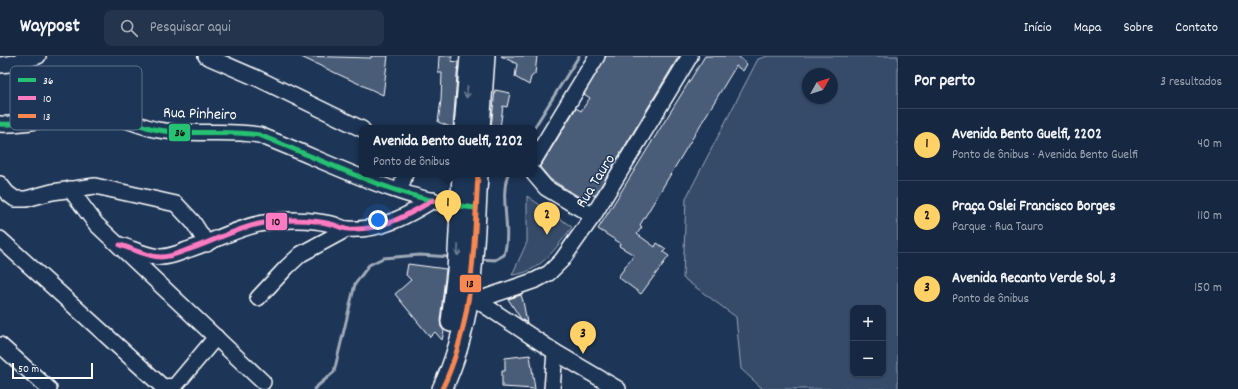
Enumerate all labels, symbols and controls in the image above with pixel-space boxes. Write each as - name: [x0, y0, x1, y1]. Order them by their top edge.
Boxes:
- search box: [104, 10, 384, 46]
- text: Waypost: [20, 14, 80, 41]
- icon: search: [118, 17, 140, 39]
- text: Pesquisar aqui: [150, 17, 231, 39]
- text: Início: [1024, 18, 1052, 38]
- text: Mapa: [1074, 18, 1101, 38]
- text: Sobre: [1123, 18, 1153, 38]
- text: Contato: [1175, 18, 1218, 38]
- legend: [10, 66, 142, 130]
- north arrow: [802, 68, 838, 104]
- text: Por perto: [914, 70, 975, 94]
- text: 3 resultados: [1160, 73, 1222, 92]
- text: 36: [43, 74, 53, 90]
- one-way arrow: [463, 85, 471, 98]
- text: 10: [43, 92, 51, 108]
- street label: Rua Pinheiro: [163, 102, 237, 127]
- text: 13: [43, 110, 50, 126]
- line badge: 36: [168, 123, 191, 142]
- text: Avenida Bento Guelfi, 2202: [952, 124, 1102, 146]
- popup: [359, 125, 537, 177]
- text: 36: [175, 126, 186, 142]
- text: Avenida Bento Guelfi, 2202: [373, 131, 523, 153]
- text: 1: [926, 135, 928, 154]
- text: 40 m: [1198, 135, 1222, 154]
- text: Ponto de ônibus · Avenida Bento Guelfi: [952, 146, 1138, 165]
- street label: Rua Tauro: [571, 150, 622, 213]
- text: Ponto de ônibus: [373, 153, 450, 172]
- pin: 1: [435, 190, 461, 223]
- text: Praça Oslei Francisco Borges: [952, 196, 1115, 218]
- pin: 2: [534, 202, 560, 235]
- text: 2: [924, 207, 930, 226]
- text: 110 m: [1197, 207, 1222, 226]
- your location: [368, 210, 388, 230]
- line badge: 10: [265, 212, 288, 231]
- text: 10: [272, 215, 280, 231]
- text: Parque · Rua Tauro: [952, 218, 1043, 237]
- one-way arrow: [454, 243, 462, 256]
- text: Avenida Recanto Verde Sol, 3: [952, 268, 1116, 290]
- line badge: 13: [459, 274, 482, 293]
- text: 13: [466, 277, 474, 293]
- text: 3: [924, 279, 930, 298]
- text: 150 m: [1194, 279, 1222, 298]
- text: Ponto de ônibus: [952, 290, 1029, 309]
- map controls: [850, 305, 886, 377]
- button: +: [850, 305, 886, 341]
- pin: 3: [570, 321, 596, 354]
- button: −: [850, 341, 886, 377]
- scale bar: [12, 361, 93, 380]
- text: 50 m: [18, 362, 39, 378]

